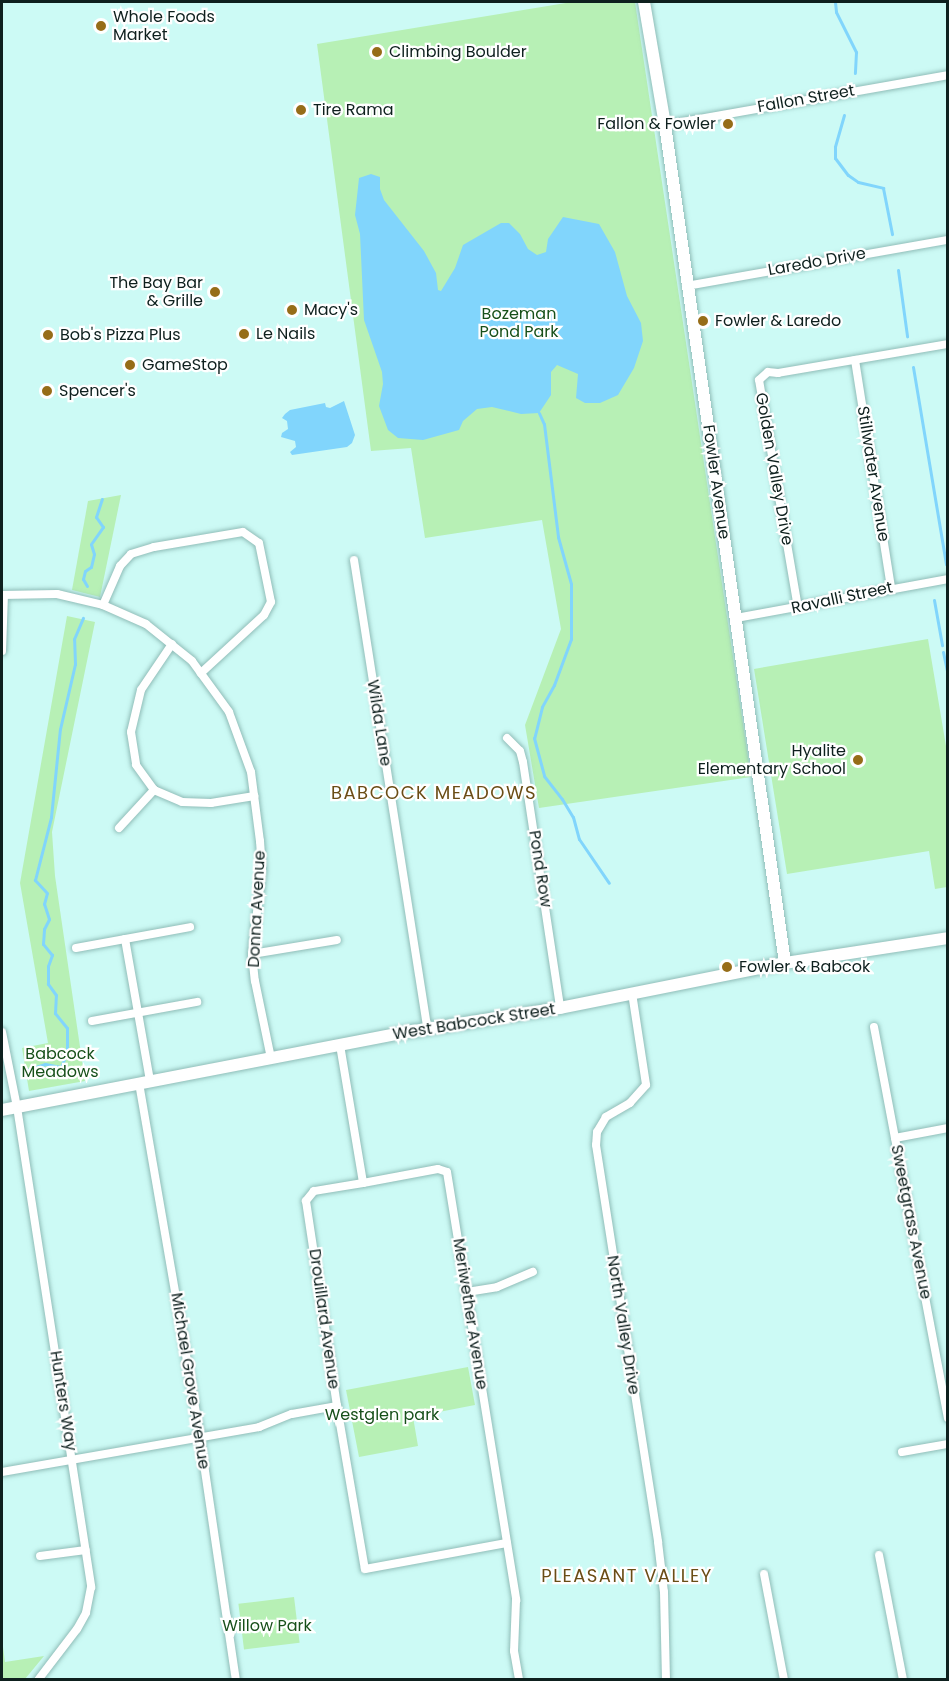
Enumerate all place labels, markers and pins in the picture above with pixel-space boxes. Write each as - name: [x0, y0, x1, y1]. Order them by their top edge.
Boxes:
- place label: Whole Foods Market: [113, 7, 215, 45]
- marker: Whole Foods Market: [94, 19, 108, 33]
- place label: Climbing Boulder: [389, 42, 527, 62]
- marker: Climbing Boulder: [370, 45, 384, 59]
- place label: Tire Rama: [313, 100, 394, 120]
- marker: Tire Rama: [294, 103, 308, 117]
- place label: Fallon & Fowler: [597, 114, 716, 134]
- marker: Fallon & Fowler: [721, 117, 735, 131]
- place label: The Bay Bar & Grille: [109, 273, 203, 311]
- marker: The Bay Bar & Grille: [208, 285, 222, 299]
- place label: Macy's: [304, 300, 358, 320]
- marker: Macy's: [285, 303, 299, 317]
- place label: Fowler & Laredo: [715, 311, 841, 331]
- marker: Fowler & Laredo: [696, 314, 710, 328]
- place label: Le Nails: [256, 324, 315, 344]
- place label: Bob's Pizza Plus: [60, 325, 181, 345]
- marker: Le Nails: [237, 327, 251, 341]
- marker: Bob's Pizza Plus: [41, 328, 55, 342]
- place label: GameStop: [142, 355, 228, 375]
- marker: GameStop: [123, 358, 137, 372]
- place label: Spencer's: [59, 381, 136, 401]
- marker: Spencer's: [40, 384, 54, 398]
- place label: Hyalite Elementary School: [698, 741, 846, 779]
- marker: Hyalite Elementary School: [851, 753, 865, 767]
- place label: Fowler & Babcok: [739, 957, 870, 977]
- marker: Fowler & Babcok: [720, 960, 734, 974]

